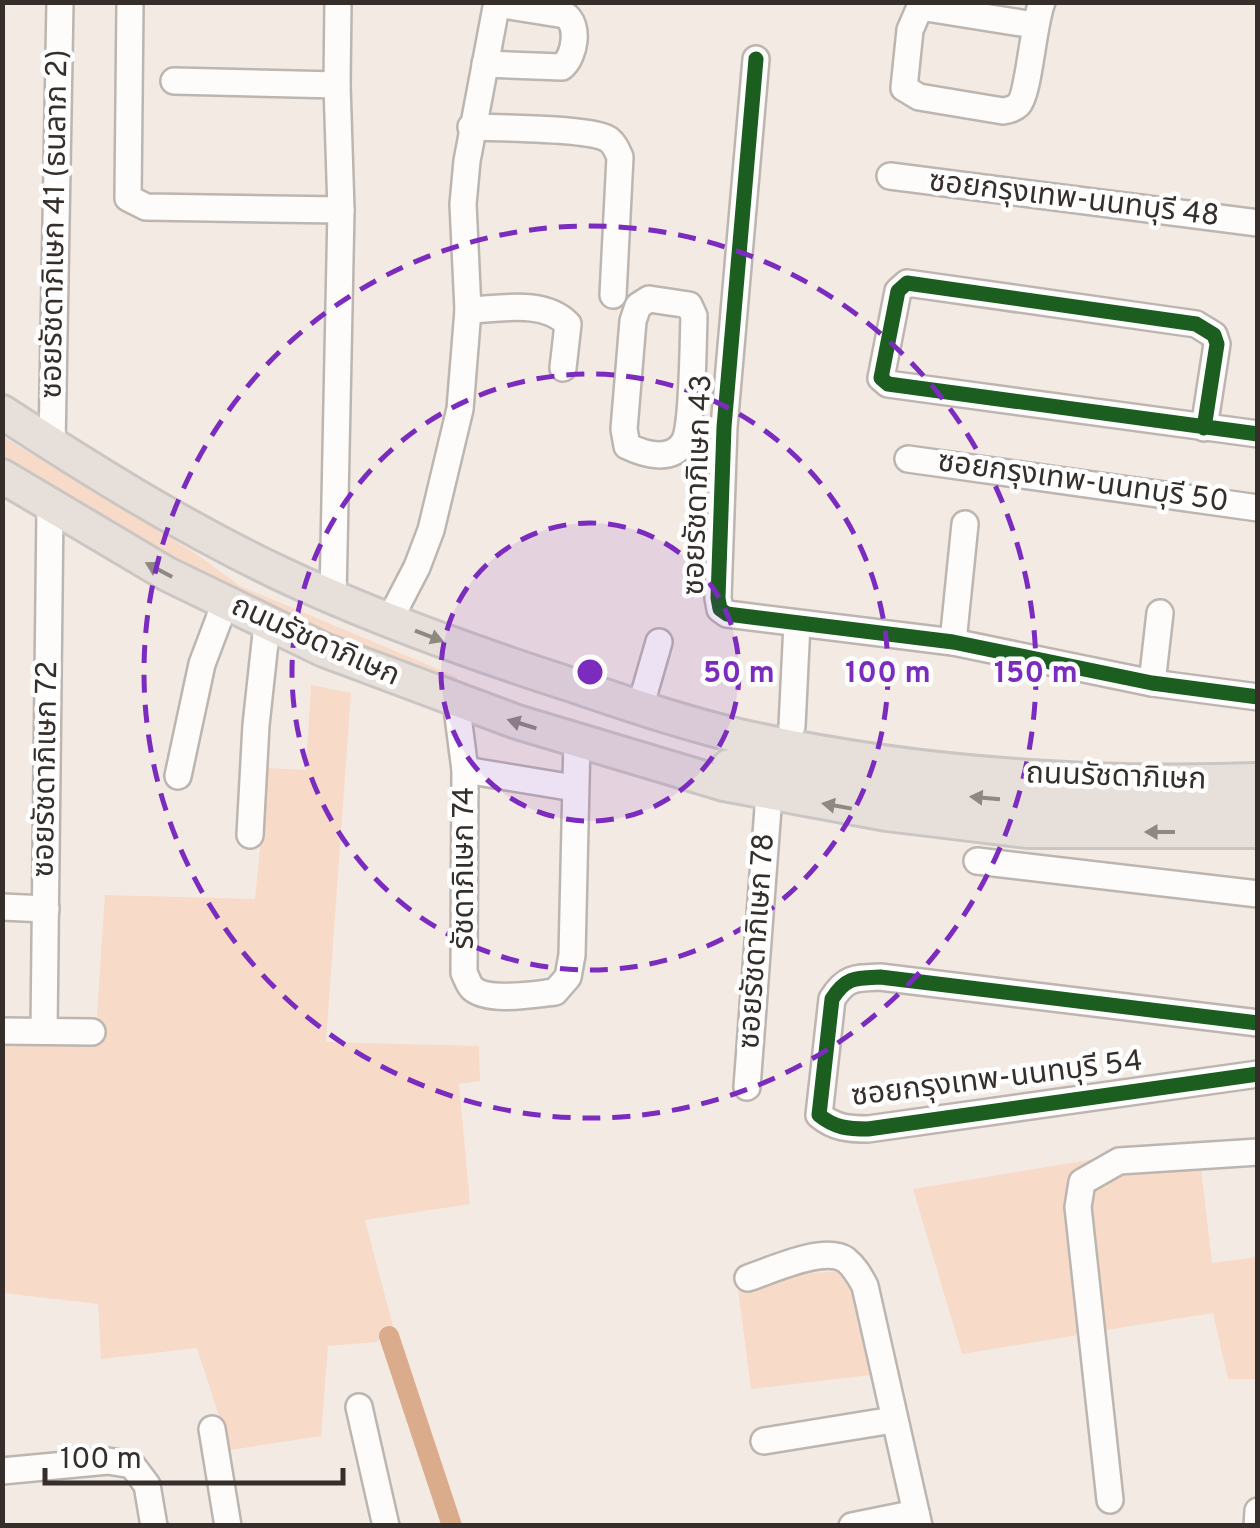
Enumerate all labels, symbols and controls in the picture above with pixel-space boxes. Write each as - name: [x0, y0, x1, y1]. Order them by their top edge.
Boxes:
- street label: ซอยรัชดาภิเษก 41 (ธนลาภ 2): [34, 49, 78, 399]
- street label: ซอยกรุงเทพ-นนทบุรี 48: [927, 164, 1221, 236]
- street label: ซอยรัชดาภิเษก 43: [677, 374, 721, 596]
- street label: ซอยกรุงเทพ-นนทบุรี 50: [935, 444, 1231, 522]
- one-way arrow: [145, 562, 173, 579]
- street label: ถนนรัชดาภิเษก: [225, 588, 405, 696]
- one-way arrow: [414, 628, 444, 644]
- centre of rings: [572, 654, 608, 690]
- text: 50 m: [703, 656, 775, 693]
- text: 100 m: [845, 656, 931, 693]
- text: 150 m: [994, 656, 1078, 693]
- street label: ซอยรัชดาภิเษก 72: [27, 660, 67, 878]
- one-way arrow: [507, 715, 537, 730]
- street label: ถนนรัชดาภิเษก: [1025, 756, 1207, 800]
- street label: รัชดาภิเษก 74: [447, 787, 484, 949]
- one-way arrow: [969, 790, 1001, 806]
- one-way arrow: [820, 798, 852, 813]
- one-way arrow: [1144, 824, 1176, 840]
- street label: ซอยรัชดาภิเษก 78: [732, 832, 784, 1050]
- street label: ซอยกรุงเทพ-นนทบุรี 54: [849, 1044, 1145, 1116]
- scale bar: [45, 1423, 342, 1485]
- text: 100 m: [60, 1442, 142, 1479]

